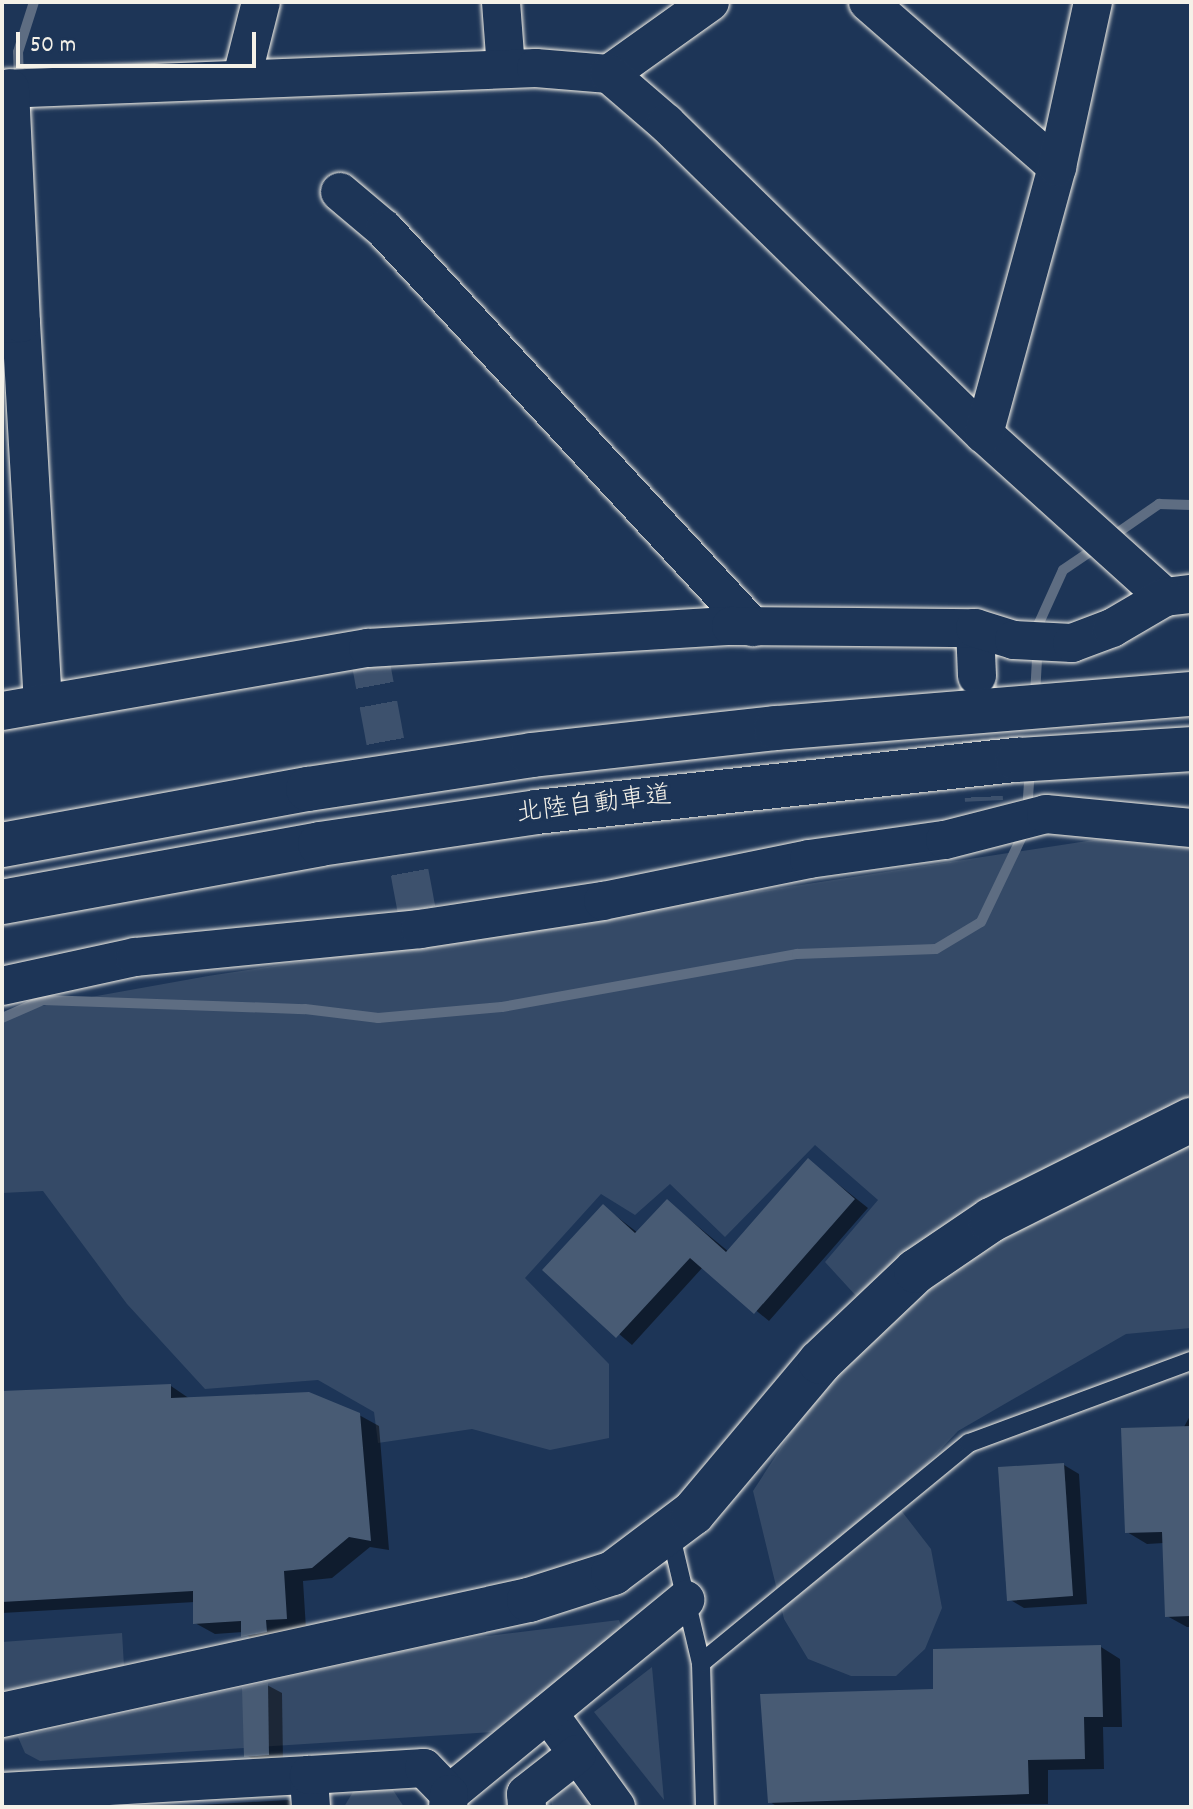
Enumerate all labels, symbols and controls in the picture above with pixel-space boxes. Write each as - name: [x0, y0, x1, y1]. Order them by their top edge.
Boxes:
- scale bar: [20, 16, 260, 66]
- text: 50 m: [30, 29, 76, 63]
- street label: 北陸自動車道: [515, 781, 673, 831]

